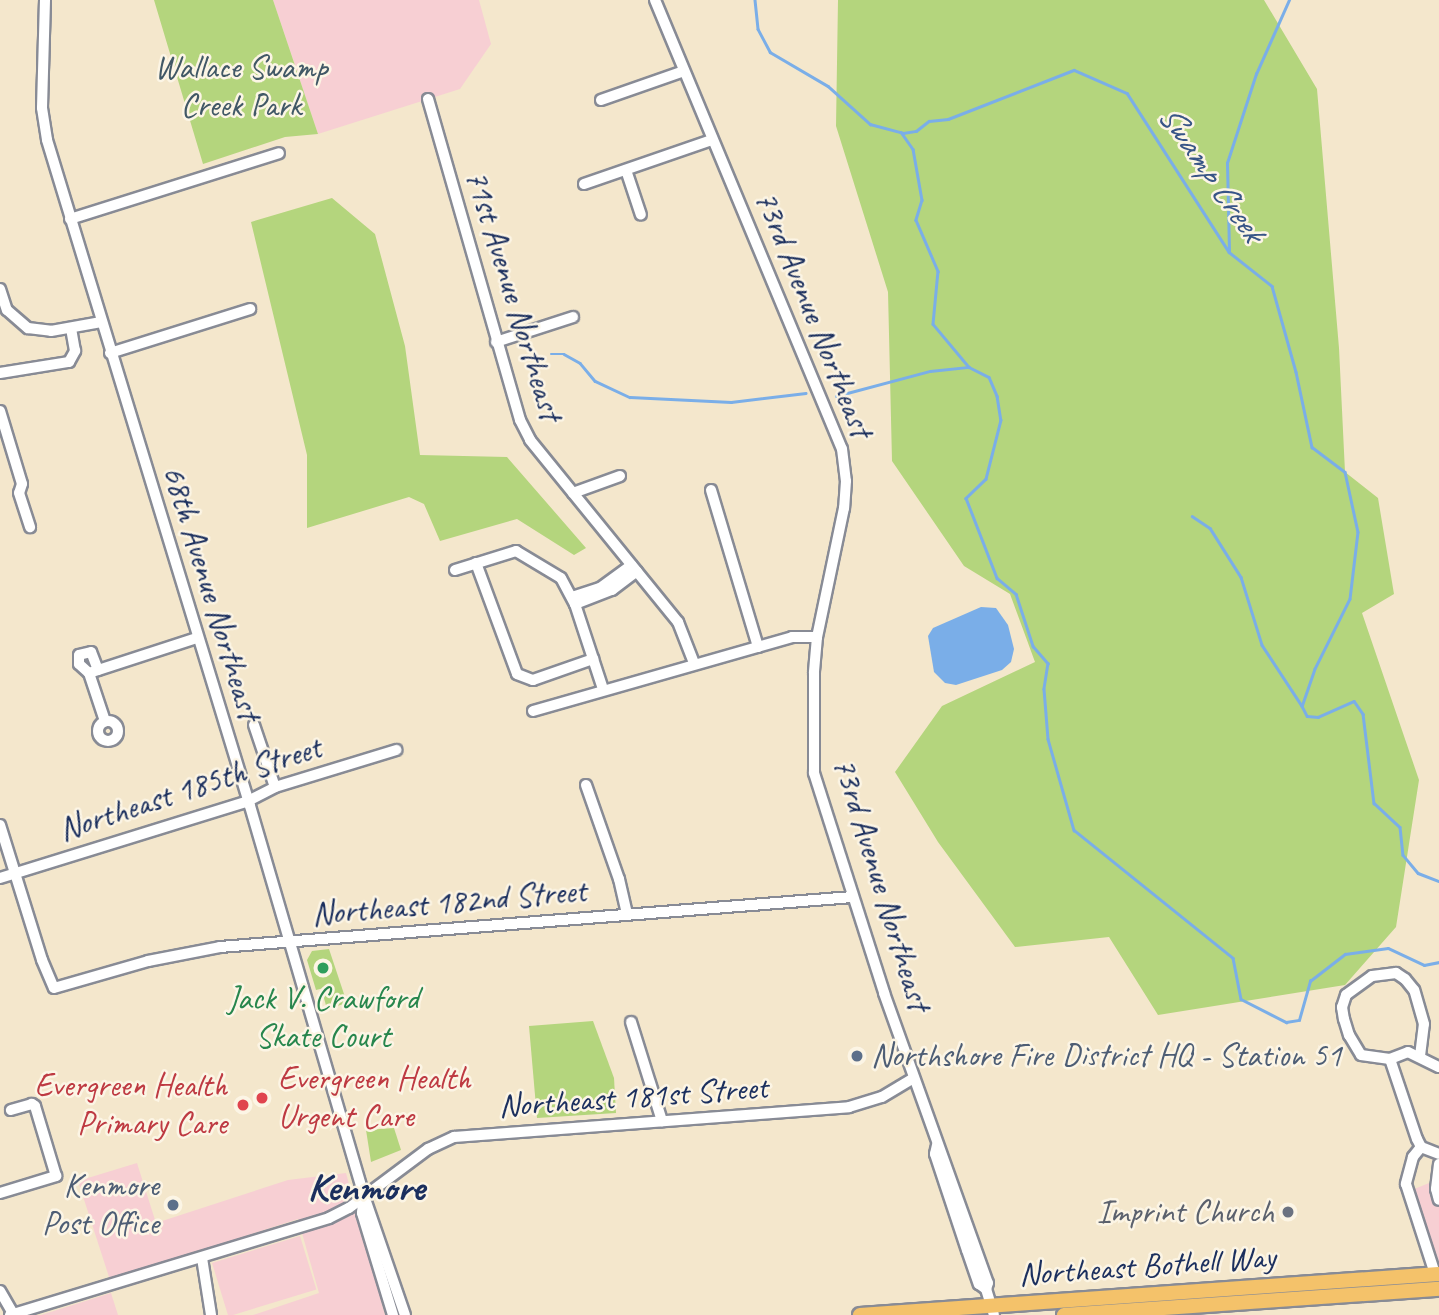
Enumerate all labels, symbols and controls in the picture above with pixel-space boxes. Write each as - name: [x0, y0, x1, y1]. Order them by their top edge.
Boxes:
- park label: Wallace Swamp Creek Park: [155, 48, 327, 126]
- water label: Swamp Creek: [1149, 97, 1273, 249]
- street label: 71st Avenue Northeast: [456, 165, 570, 425]
- street label: 73rd Avenue Northeast: [746, 185, 880, 443]
- street label: 68th Avenue Northeast: [154, 461, 268, 725]
- street label: Northeast 185th Street: [54, 728, 326, 850]
- street label: 73rd Avenue Northeast: [824, 753, 938, 1015]
- street label: Northeast 182nd Street: [310, 871, 588, 935]
- marker: Jack V. Crawford Skate Court: [315, 960, 331, 976]
- place label: Jack V. Crawford Skate Court: [227, 979, 419, 1057]
- place label: Northshore Fire District HQ - Station 51: [871, 1036, 1342, 1076]
- marker: Northshore Fire District HQ - Station 51: [849, 1048, 865, 1064]
- place label: Evergreen Health Urgent Care: [278, 1059, 471, 1137]
- place label: Evergreen Health Primary Care: [34, 1066, 227, 1144]
- street label: Northeast 181st Street: [497, 1068, 769, 1126]
- marker: Evergreen Health Urgent Care: [252, 1088, 272, 1108]
- marker: Evergreen Health Primary Care: [233, 1095, 253, 1115]
- district label: Kenmore: [307, 1163, 425, 1211]
- place label: Kenmore Post Office: [42, 1166, 159, 1244]
- place label: Imprint Church: [1095, 1192, 1274, 1232]
- marker: Kenmore Post Office: [165, 1197, 181, 1213]
- marker: Imprint Church: [1280, 1204, 1296, 1220]
- street label: Northeast Bothell Way: [1017, 1237, 1277, 1295]

